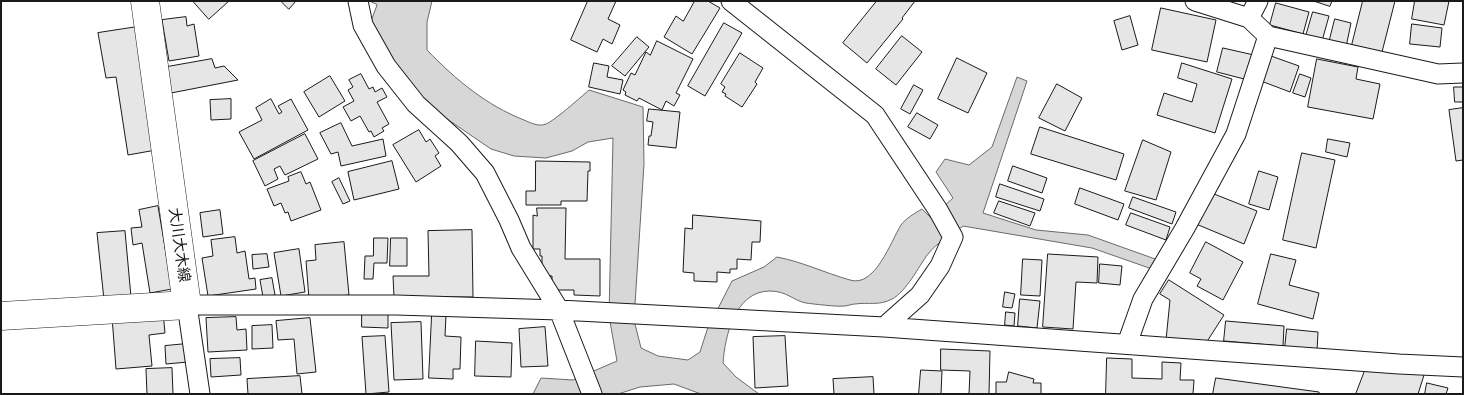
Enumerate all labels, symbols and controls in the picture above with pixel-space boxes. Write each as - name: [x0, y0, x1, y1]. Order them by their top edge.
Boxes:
- street label: 大川大木線: [165, 207, 193, 283]

